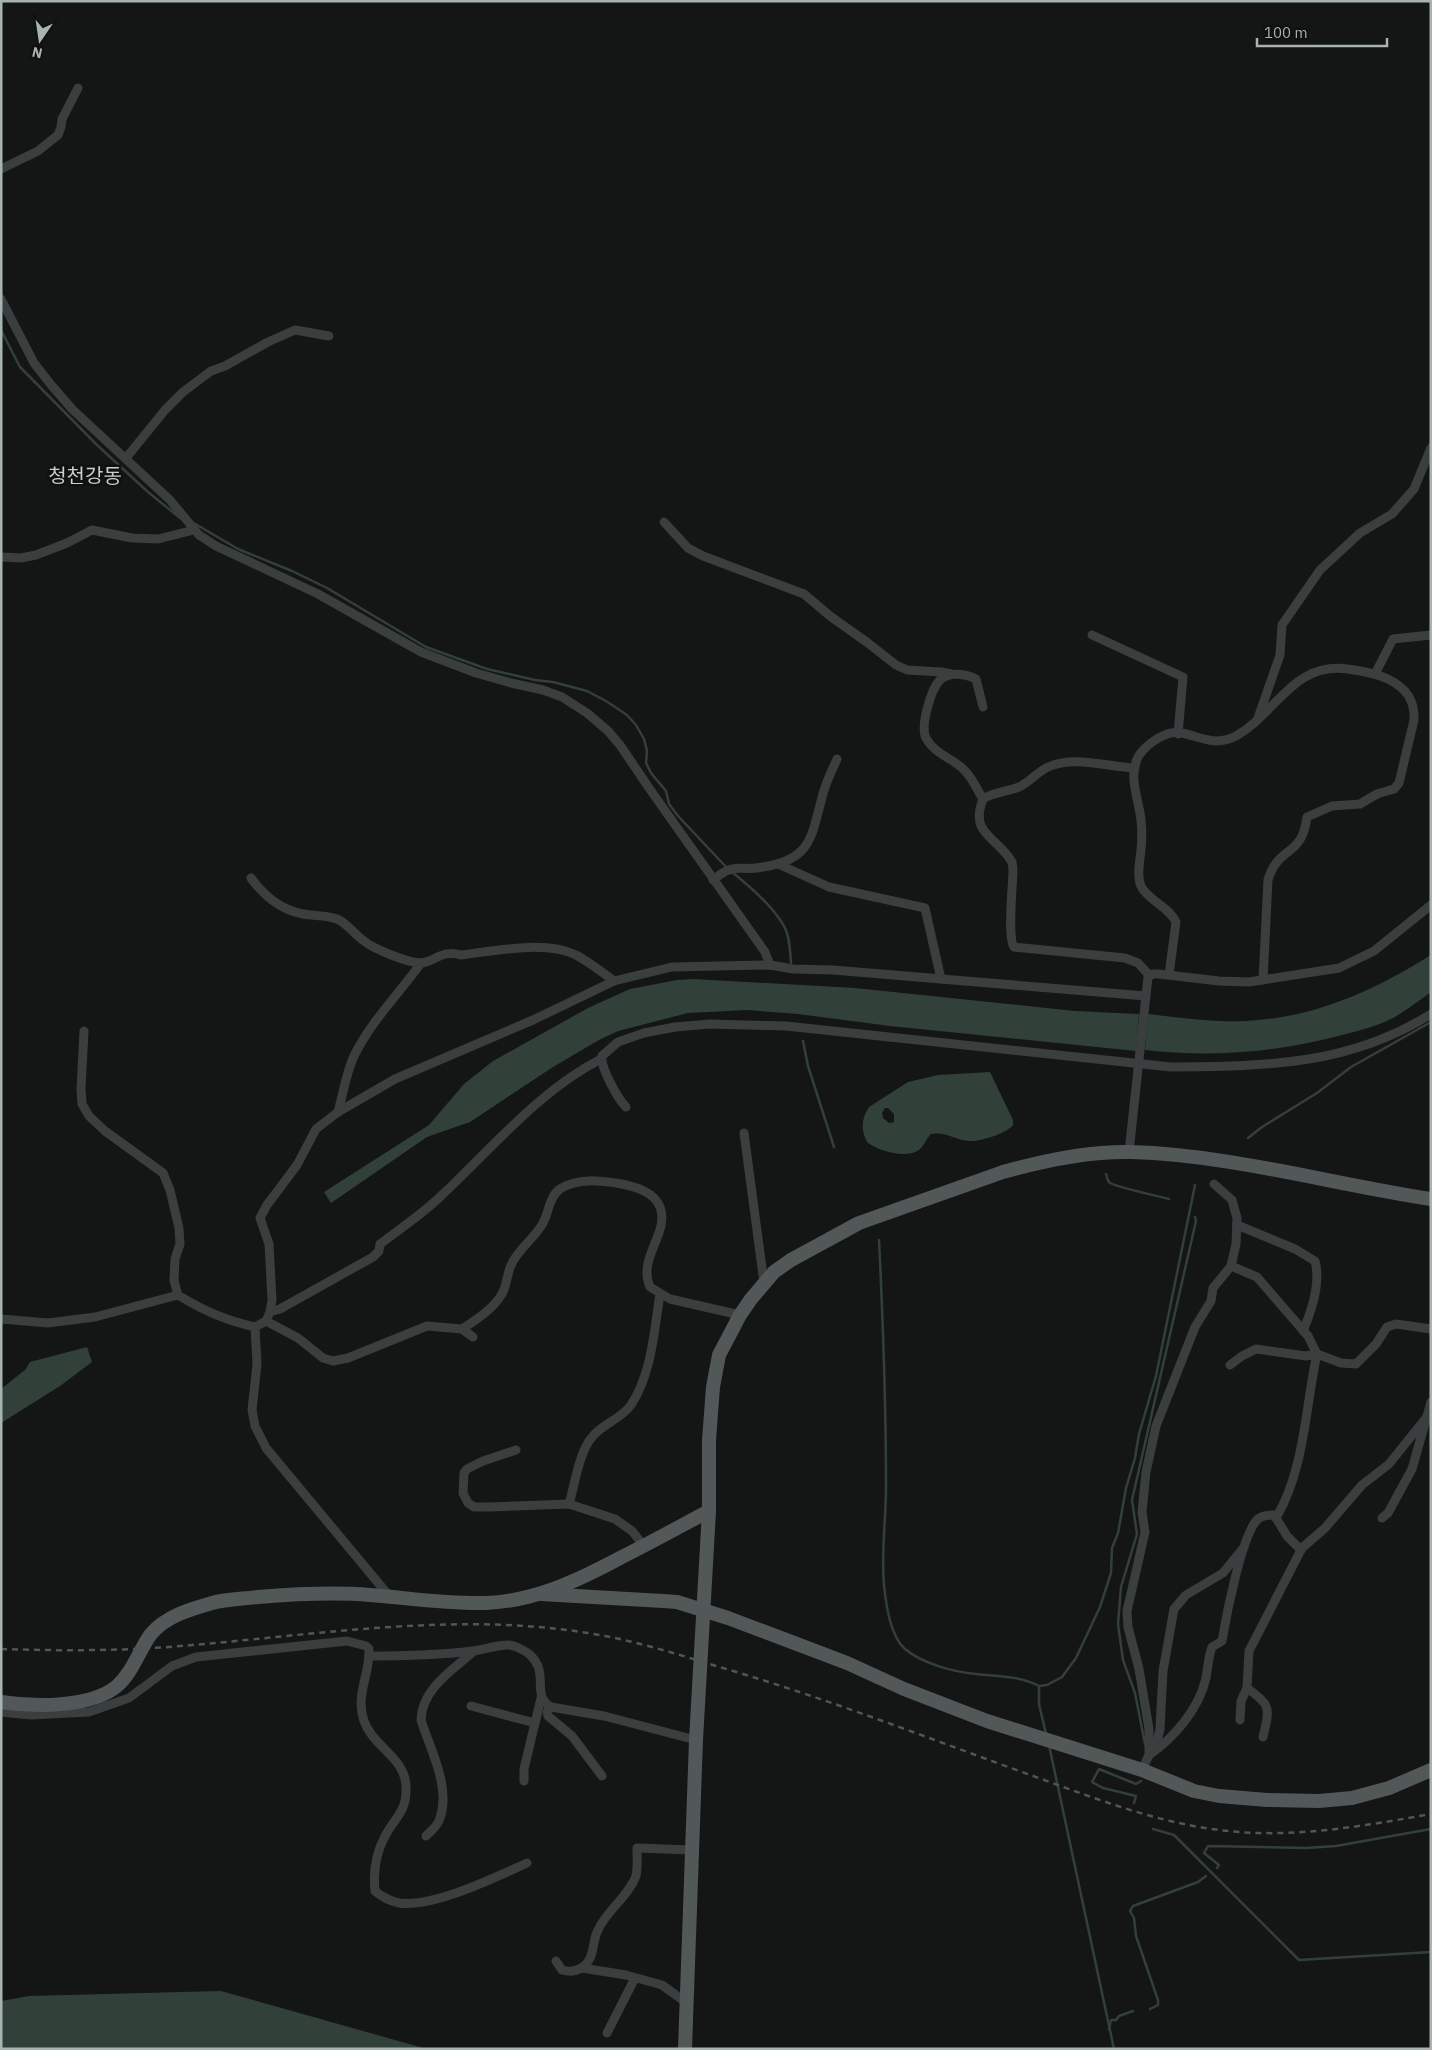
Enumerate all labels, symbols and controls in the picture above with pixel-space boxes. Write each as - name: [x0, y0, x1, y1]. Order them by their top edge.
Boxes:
- north arrow: [15, 15, 65, 65]
- scale bar: [1257, 15, 1387, 47]
- text: 100 m: [1264, 23, 1308, 42]
- text: N: [30, 43, 44, 63]
- district label: 청천강동: [48, 462, 122, 489]

